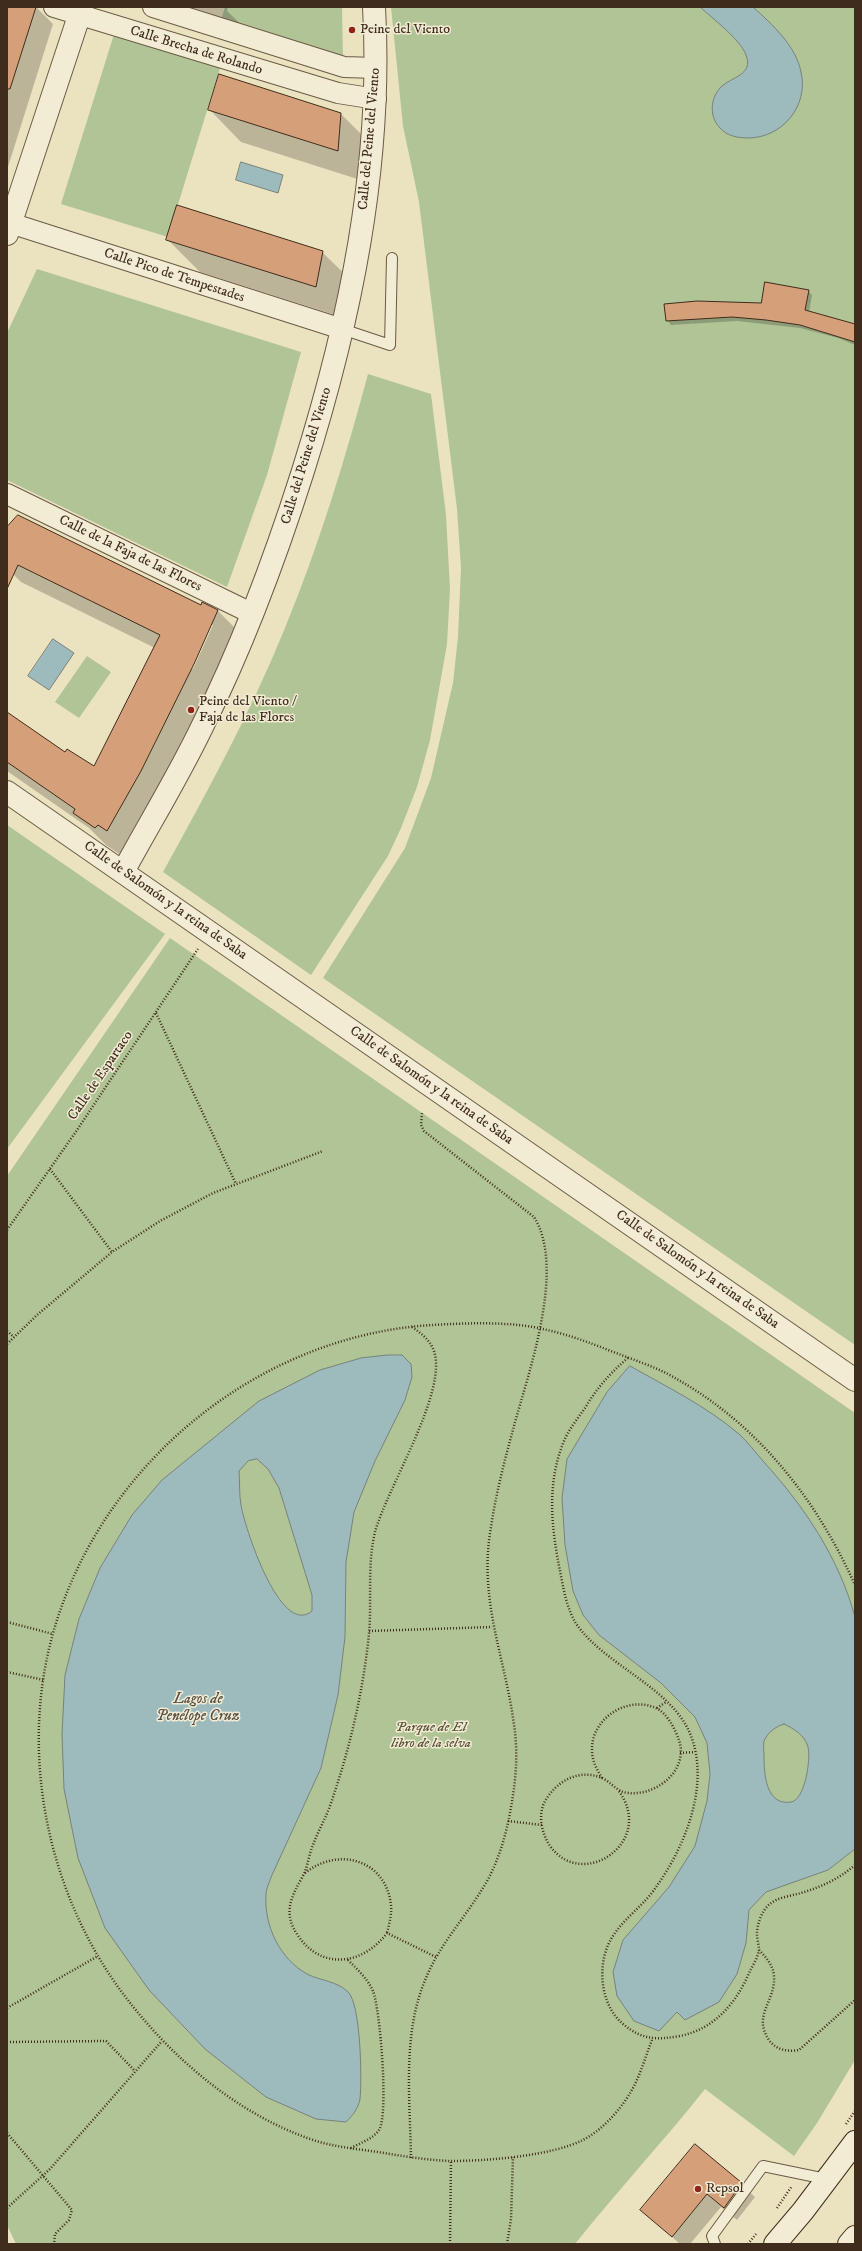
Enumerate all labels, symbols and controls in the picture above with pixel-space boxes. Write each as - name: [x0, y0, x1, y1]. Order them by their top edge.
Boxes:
- place label: Peine del Viento: [360, 22, 450, 38]
- street label: Calle Brecha de Rolando: [128, 23, 264, 79]
- marker: Peine del Viento: [347, 25, 357, 35]
- street label: Calle del Peine del Viento: [355, 67, 385, 211]
- street label: Calle Pico de Tempestades: [102, 245, 246, 307]
- street label: Calle del Peine del Viento: [278, 385, 336, 527]
- street label: Calle de la Faja de las Flores: [56, 512, 204, 596]
- place label: Peine del Viento / Faja de las Flores: [199, 694, 296, 726]
- marker: Peine del Viento / Faja de las Flores: [186, 705, 196, 715]
- street label: Calle de Salomón y la reina de Saba: [80, 838, 250, 964]
- street label: Calle de Salomón y la reina de Saba: [346, 1023, 516, 1149]
- street label: Calle de Espartaco: [65, 1028, 137, 1124]
- street label: Calle de Salomón y la reina de Saba: [612, 1207, 782, 1333]
- water label: Lagos de Penélope Cruz: [156, 1691, 240, 1726]
- park label: Parque de El libro de la selva: [391, 1720, 471, 1752]
- place label: Repsol: [706, 2181, 744, 2197]
- marker: Repsol: [693, 2184, 703, 2194]

